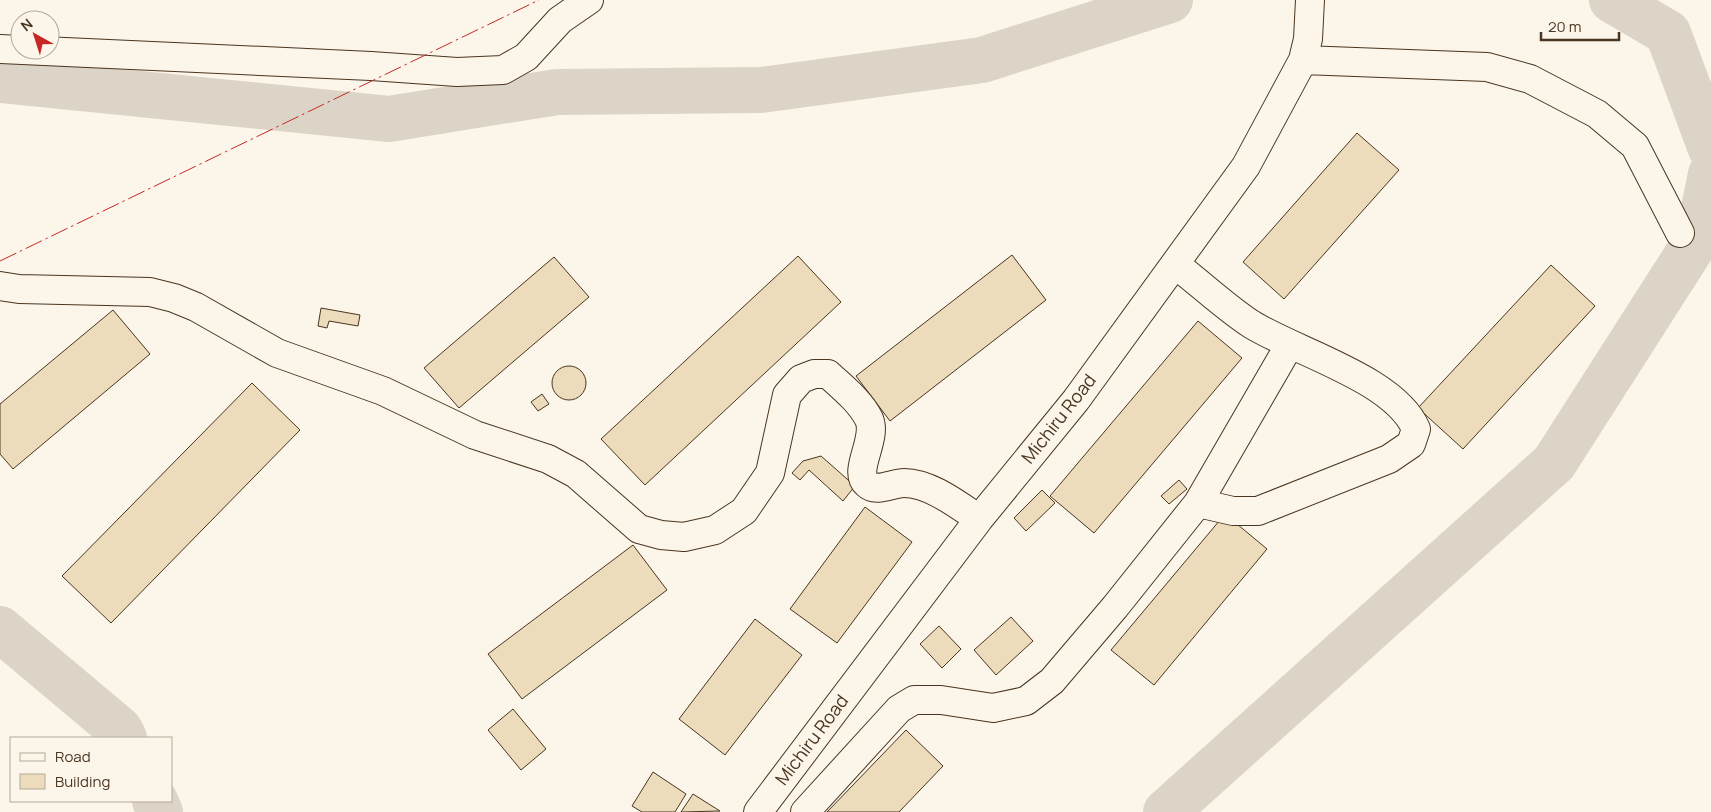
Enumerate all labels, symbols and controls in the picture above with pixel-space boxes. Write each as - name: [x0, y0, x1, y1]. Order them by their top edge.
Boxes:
- north arrow: [10, 10, 60, 60]
- scale bar: [1541, 10, 1618, 42]
- text: N: [17, 14, 36, 35]
- text: 20 m: [1548, 16, 1581, 37]
- street label: Michiru Road: [1016, 369, 1101, 468]
- street label: Michiru Road: [769, 689, 853, 790]
- legend: [10, 737, 172, 802]
- text: Road: [55, 746, 91, 767]
- text: Building: [55, 771, 110, 792]

